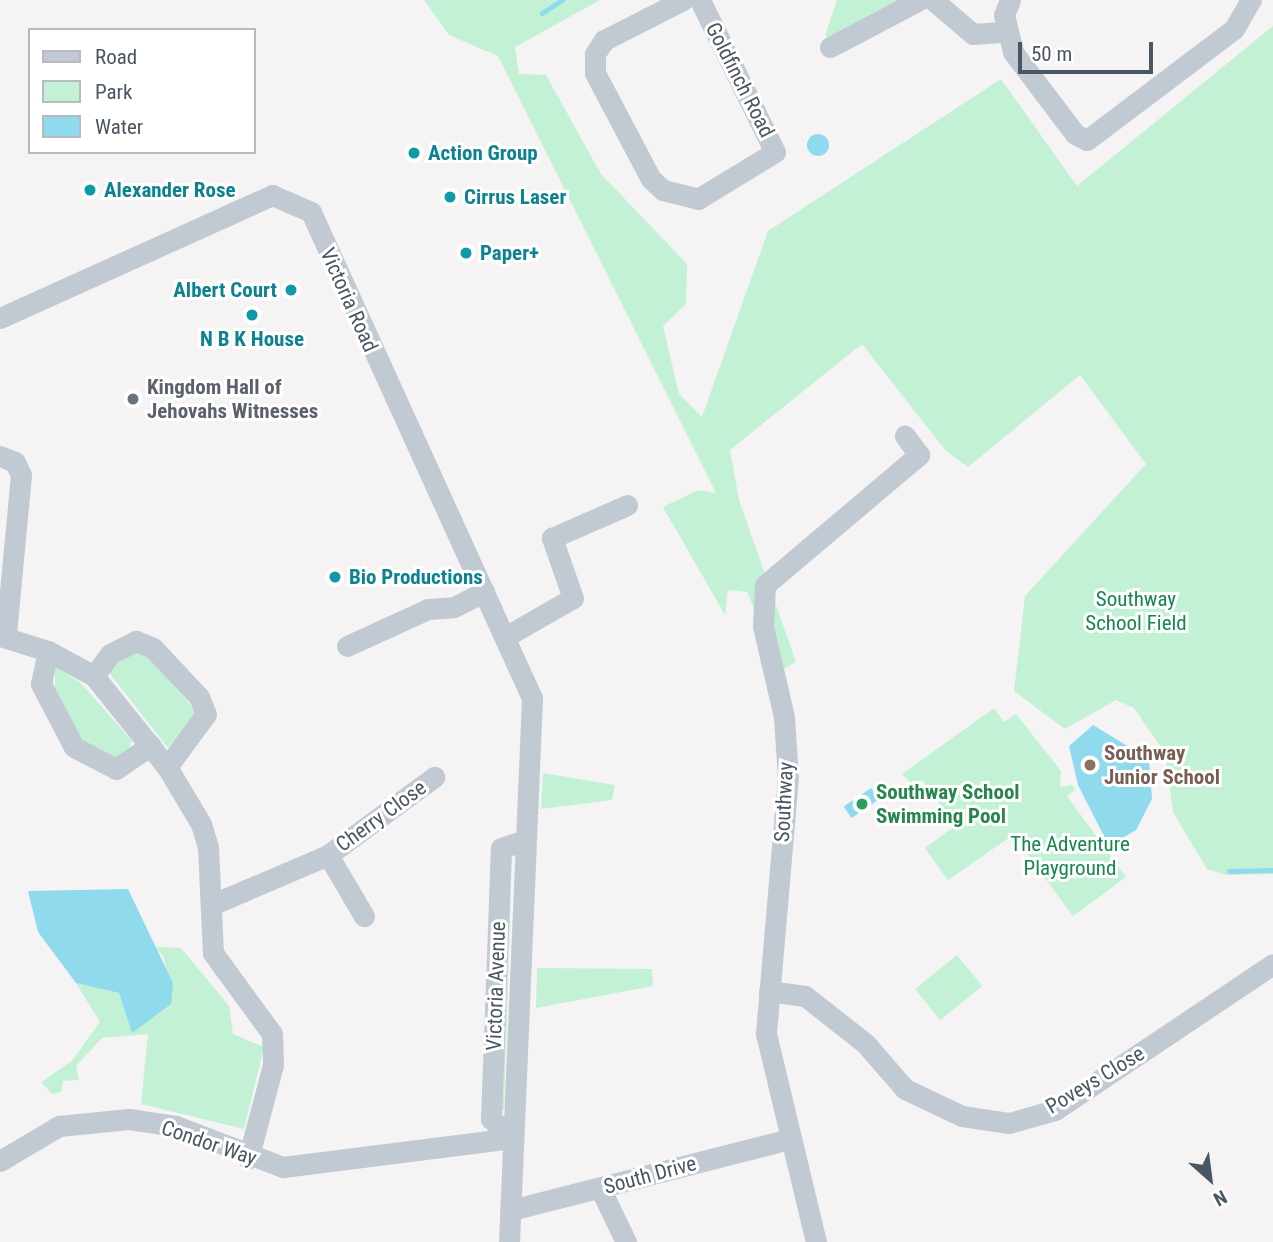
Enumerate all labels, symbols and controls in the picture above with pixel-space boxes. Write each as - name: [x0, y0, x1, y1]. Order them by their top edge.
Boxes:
- street label: Goldfinch Road: [700, 18, 780, 142]
- legend: [28, 28, 256, 154]
- scale bar: [1021, 28, 1156, 72]
- text: 50 m: [1031, 42, 1072, 66]
- text: Road: [95, 45, 137, 69]
- text: Park: [95, 80, 132, 104]
- text: Water: [95, 115, 143, 139]
- place label: Action Group: [428, 140, 538, 166]
- marker: Action Group: [406, 145, 422, 161]
- place label: Alexander Rose: [104, 177, 236, 203]
- marker: Alexander Rose: [82, 182, 98, 198]
- place label: Cirrus Laser: [464, 184, 566, 210]
- marker: Cirrus Laser: [442, 189, 458, 205]
- place label: Paper+: [480, 240, 539, 266]
- street label: Victoria Road: [315, 244, 383, 356]
- marker: Paper+: [458, 245, 474, 261]
- place label: Albert Court: [173, 277, 277, 303]
- marker: Albert Court: [283, 282, 299, 298]
- marker: N B K House: [244, 307, 260, 323]
- place label: N B K House: [200, 326, 304, 352]
- place label: Kingdom Hall of Jehovahs Witnesses: [147, 374, 318, 424]
- marker: Kingdom Hall of Jehovahs Witnesses: [125, 391, 141, 407]
- place label: Bio Productions: [349, 564, 483, 590]
- marker: Bio Productions: [327, 569, 343, 585]
- park label: Southway School Field: [1085, 586, 1187, 636]
- place label: Southway Junior School: [1104, 740, 1220, 790]
- marker: Southway Junior School: [1082, 757, 1098, 773]
- street label: Southway: [769, 761, 799, 843]
- street label: Cherry Close: [331, 775, 431, 857]
- place label: Southway School Swimming Pool: [876, 779, 1020, 829]
- marker: Southway School Swimming Pool: [854, 796, 870, 812]
- park label: The Adventure Playground: [1010, 831, 1130, 881]
- street label: Victoria Avenue: [481, 921, 511, 1051]
- street label: Poveys Close: [1041, 1041, 1149, 1119]
- street label: Condor Way: [158, 1115, 260, 1171]
- north arrow: [1175, 1144, 1245, 1214]
- street label: South Drive: [601, 1151, 699, 1199]
- text: N: [1210, 1185, 1231, 1211]

